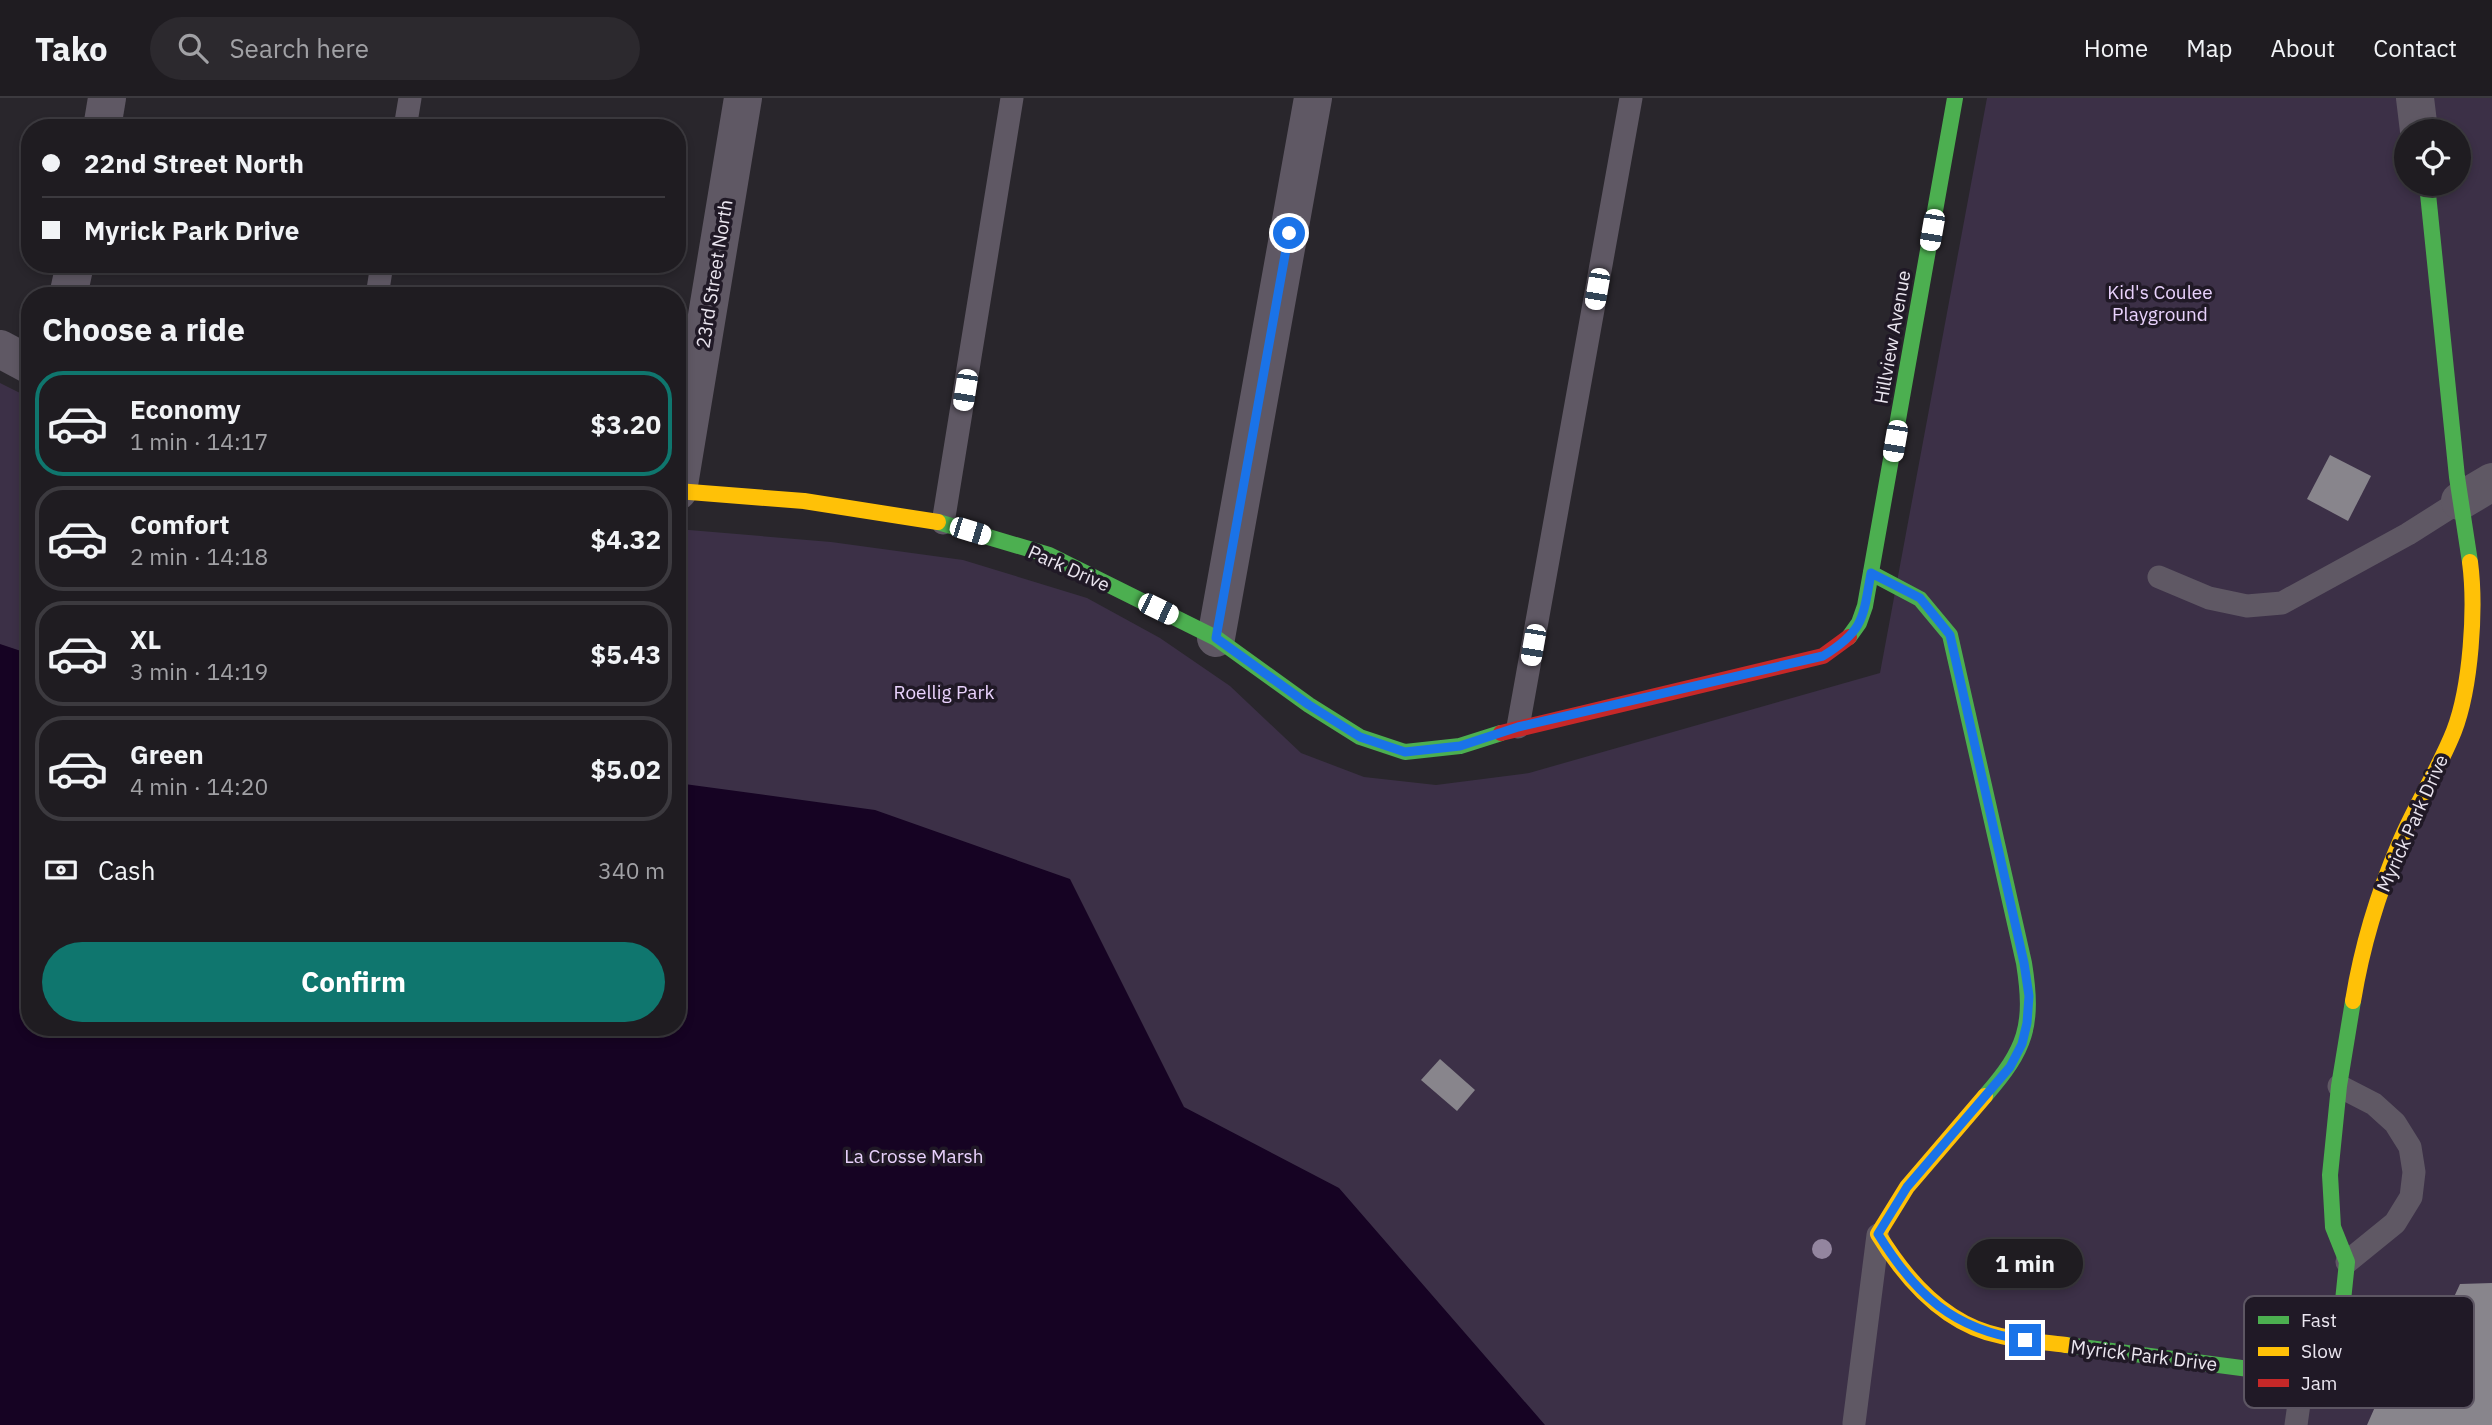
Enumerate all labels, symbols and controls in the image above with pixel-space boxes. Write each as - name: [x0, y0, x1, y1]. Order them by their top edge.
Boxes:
- search box: [150, 17, 640, 80]
- text: Tako: [35, 27, 108, 70]
- icon: search: [174, 29, 212, 67]
- text: Search here: [230, 31, 369, 65]
- text: Home: [2084, 32, 2148, 64]
- text: Map: [2186, 32, 2232, 64]
- text: About: [2270, 32, 2335, 64]
- text: Contact: [2373, 32, 2457, 64]
- map controls: [2394, 119, 2471, 196]
- button: locate: [2394, 119, 2471, 196]
- text: 22nd Street North: [84, 146, 304, 180]
- street label: 23rd Street North: [690, 198, 738, 350]
- car: [1919, 207, 1946, 253]
- text: Myrick Park Drive: [84, 213, 299, 247]
- route start: [1273, 217, 1305, 249]
- car: [1584, 266, 1611, 312]
- street label: Hillview Avenue: [1868, 268, 1916, 406]
- park label: Kid's Coulee Playground: [2107, 280, 2213, 326]
- text: Choose a ride: [42, 308, 245, 350]
- car: [952, 368, 979, 412]
- icon: car: [46, 392, 109, 455]
- text: Economy: [130, 392, 241, 426]
- text: $3.20: [591, 407, 661, 441]
- car: [1882, 418, 1909, 464]
- text: 1 min · 14:17: [130, 426, 268, 456]
- icon: car: [46, 507, 109, 570]
- text: Comfort: [130, 507, 229, 541]
- car: [947, 515, 994, 547]
- text: $4.32: [591, 522, 661, 556]
- street label: Park Drive: [1024, 539, 1114, 597]
- text: 2 min · 14:18: [130, 541, 268, 571]
- car: [1135, 590, 1182, 628]
- icon: car: [46, 622, 109, 685]
- text: XL: [130, 622, 161, 656]
- car: [1520, 622, 1547, 668]
- text: $5.43: [591, 637, 661, 671]
- text: 3 min · 14:19: [130, 656, 268, 686]
- park label: Roellig Park: [894, 680, 994, 704]
- icon: car: [46, 737, 109, 800]
- text: Green: [130, 737, 204, 771]
- street label: Myrick Park Drive: [2371, 751, 2453, 895]
- text: $5.02: [591, 752, 661, 786]
- text: 4 min · 14:20: [130, 771, 268, 801]
- icon: cash: [42, 851, 80, 889]
- text: Cash: [98, 853, 155, 887]
- text: 340 m: [598, 855, 665, 885]
- button: Confirm: [42, 942, 665, 1022]
- park label: La Crosse Marsh: [844, 1144, 984, 1168]
- callout: 1 min: [1967, 1238, 2083, 1288]
- text: 1 min: [1995, 1248, 2055, 1278]
- legend: [2244, 1296, 2474, 1408]
- text: Fast: [2301, 1308, 2337, 1332]
- route end: [2009, 1324, 2041, 1356]
- street label: Myrick Park Drive: [2069, 1334, 2219, 1376]
- text: Slow: [2301, 1339, 2342, 1363]
- text: Jam: [2301, 1371, 2337, 1395]

